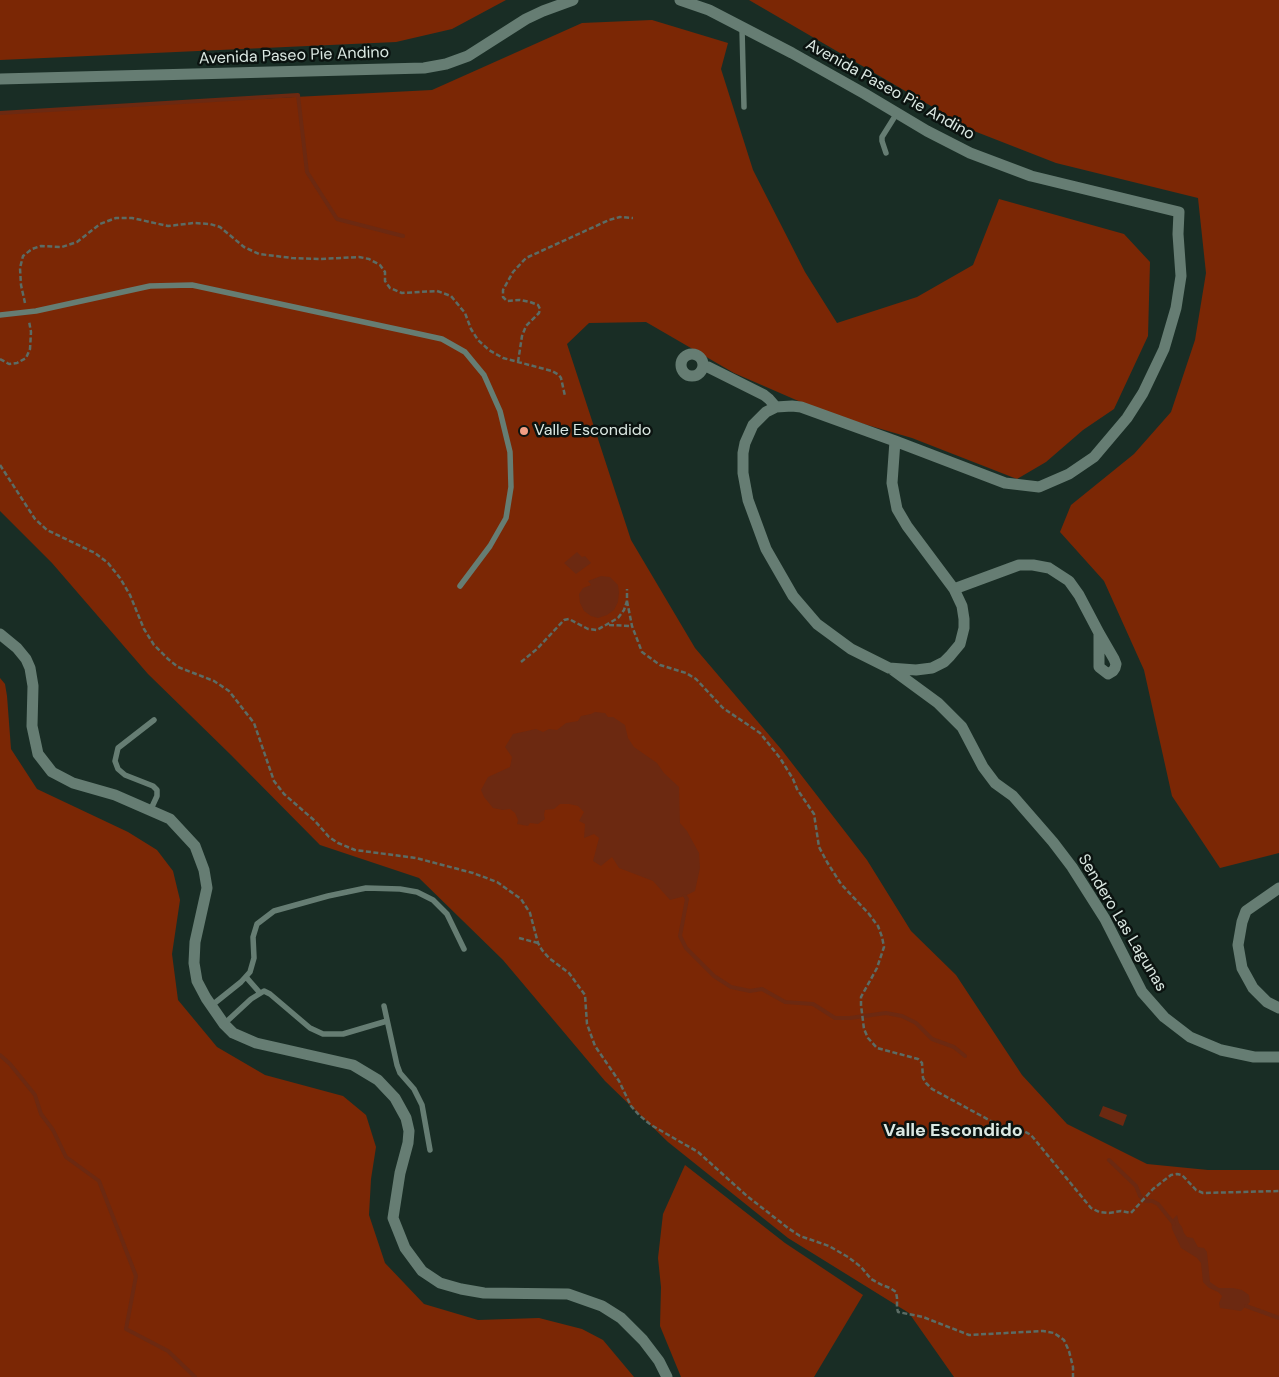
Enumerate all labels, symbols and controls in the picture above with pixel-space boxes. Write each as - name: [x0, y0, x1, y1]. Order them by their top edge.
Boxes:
- street label: Avenida Paseo Pie Andino: [802, 35, 978, 145]
- street label: Avenida Paseo Pie Andino: [199, 43, 389, 69]
- place label: Valle Escondido: [534, 421, 651, 441]
- marker: Valle Escondido: [518, 425, 530, 437]
- street label: Sendero Las Lagunas: [1073, 851, 1171, 995]
- district label: Valle Escondido: [883, 1120, 1023, 1142]

